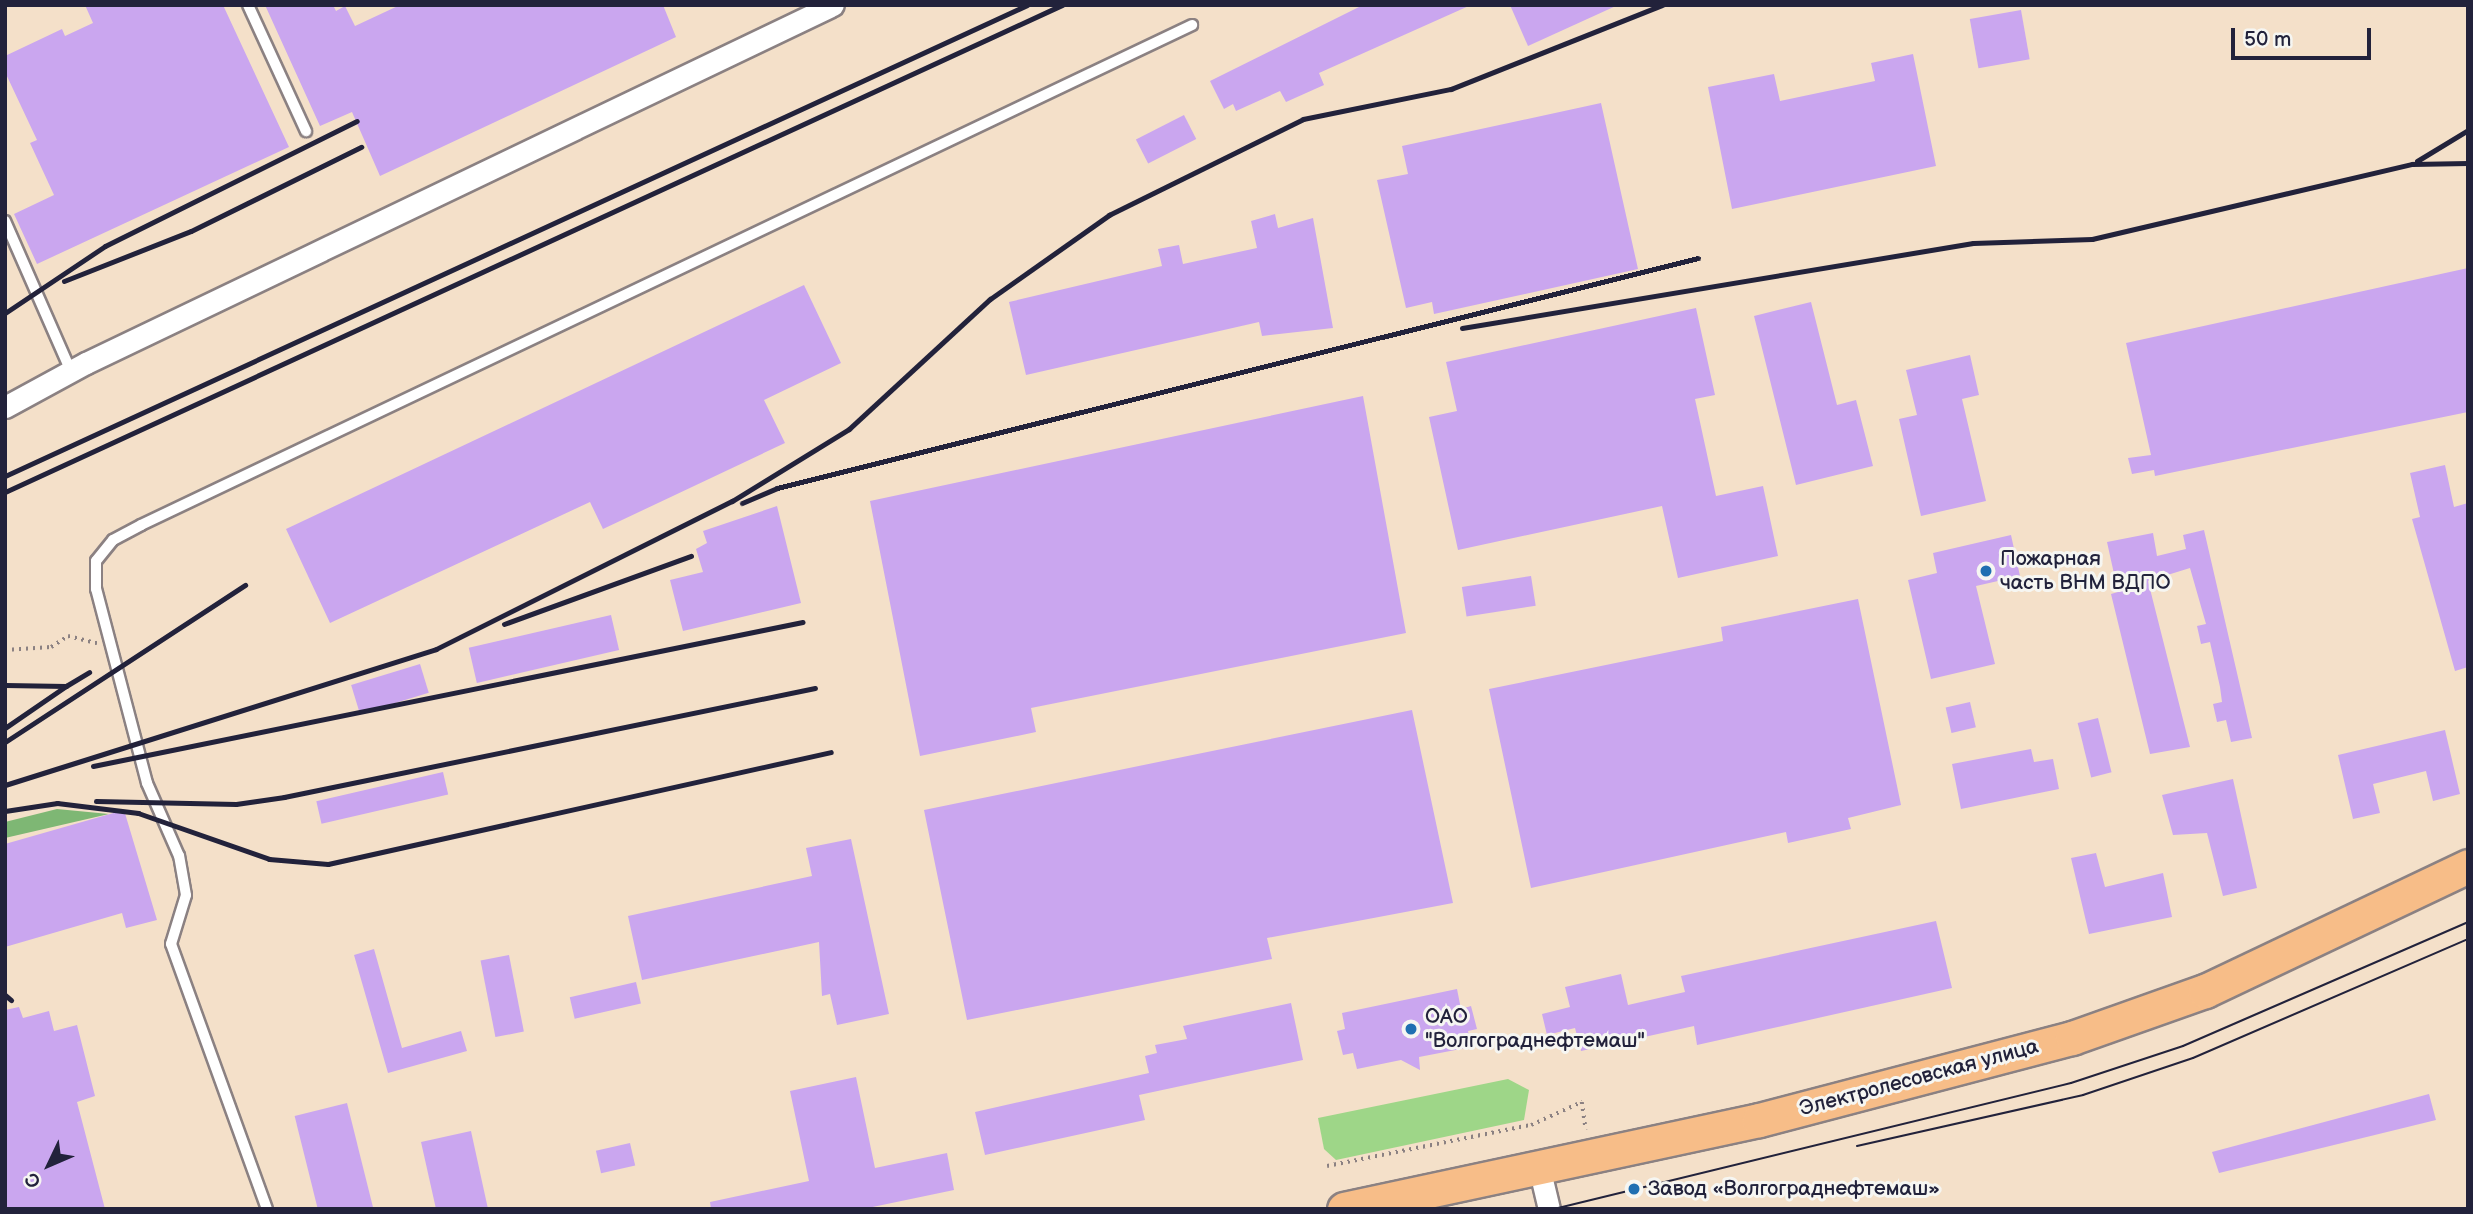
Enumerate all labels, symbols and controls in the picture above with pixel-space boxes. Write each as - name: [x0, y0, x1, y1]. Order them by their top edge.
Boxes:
- scale bar: [2235, 14, 2375, 58]
- text: 50 m: [2244, 27, 2291, 52]
- place label: Пожарная часть ВНМ ВДПО: [2000, 546, 2171, 596]
- marker: Пожарная часть ВНМ ВДПО: [1978, 563, 1994, 579]
- place label: ОАО "Волгограднефтемаш": [1425, 1004, 1645, 1054]
- marker: ОАО "Волгограднефтемаш": [1403, 1021, 1419, 1037]
- street label: Электролесовская улица: [1797, 1034, 2041, 1122]
- north arrow: [14, 1130, 84, 1200]
- text: С: [21, 1167, 46, 1193]
- place label: Завод «Волгограднефтемаш»: [1648, 1176, 1940, 1202]
- marker: Завод «Волгограднефтемаш»: [1626, 1181, 1642, 1197]

